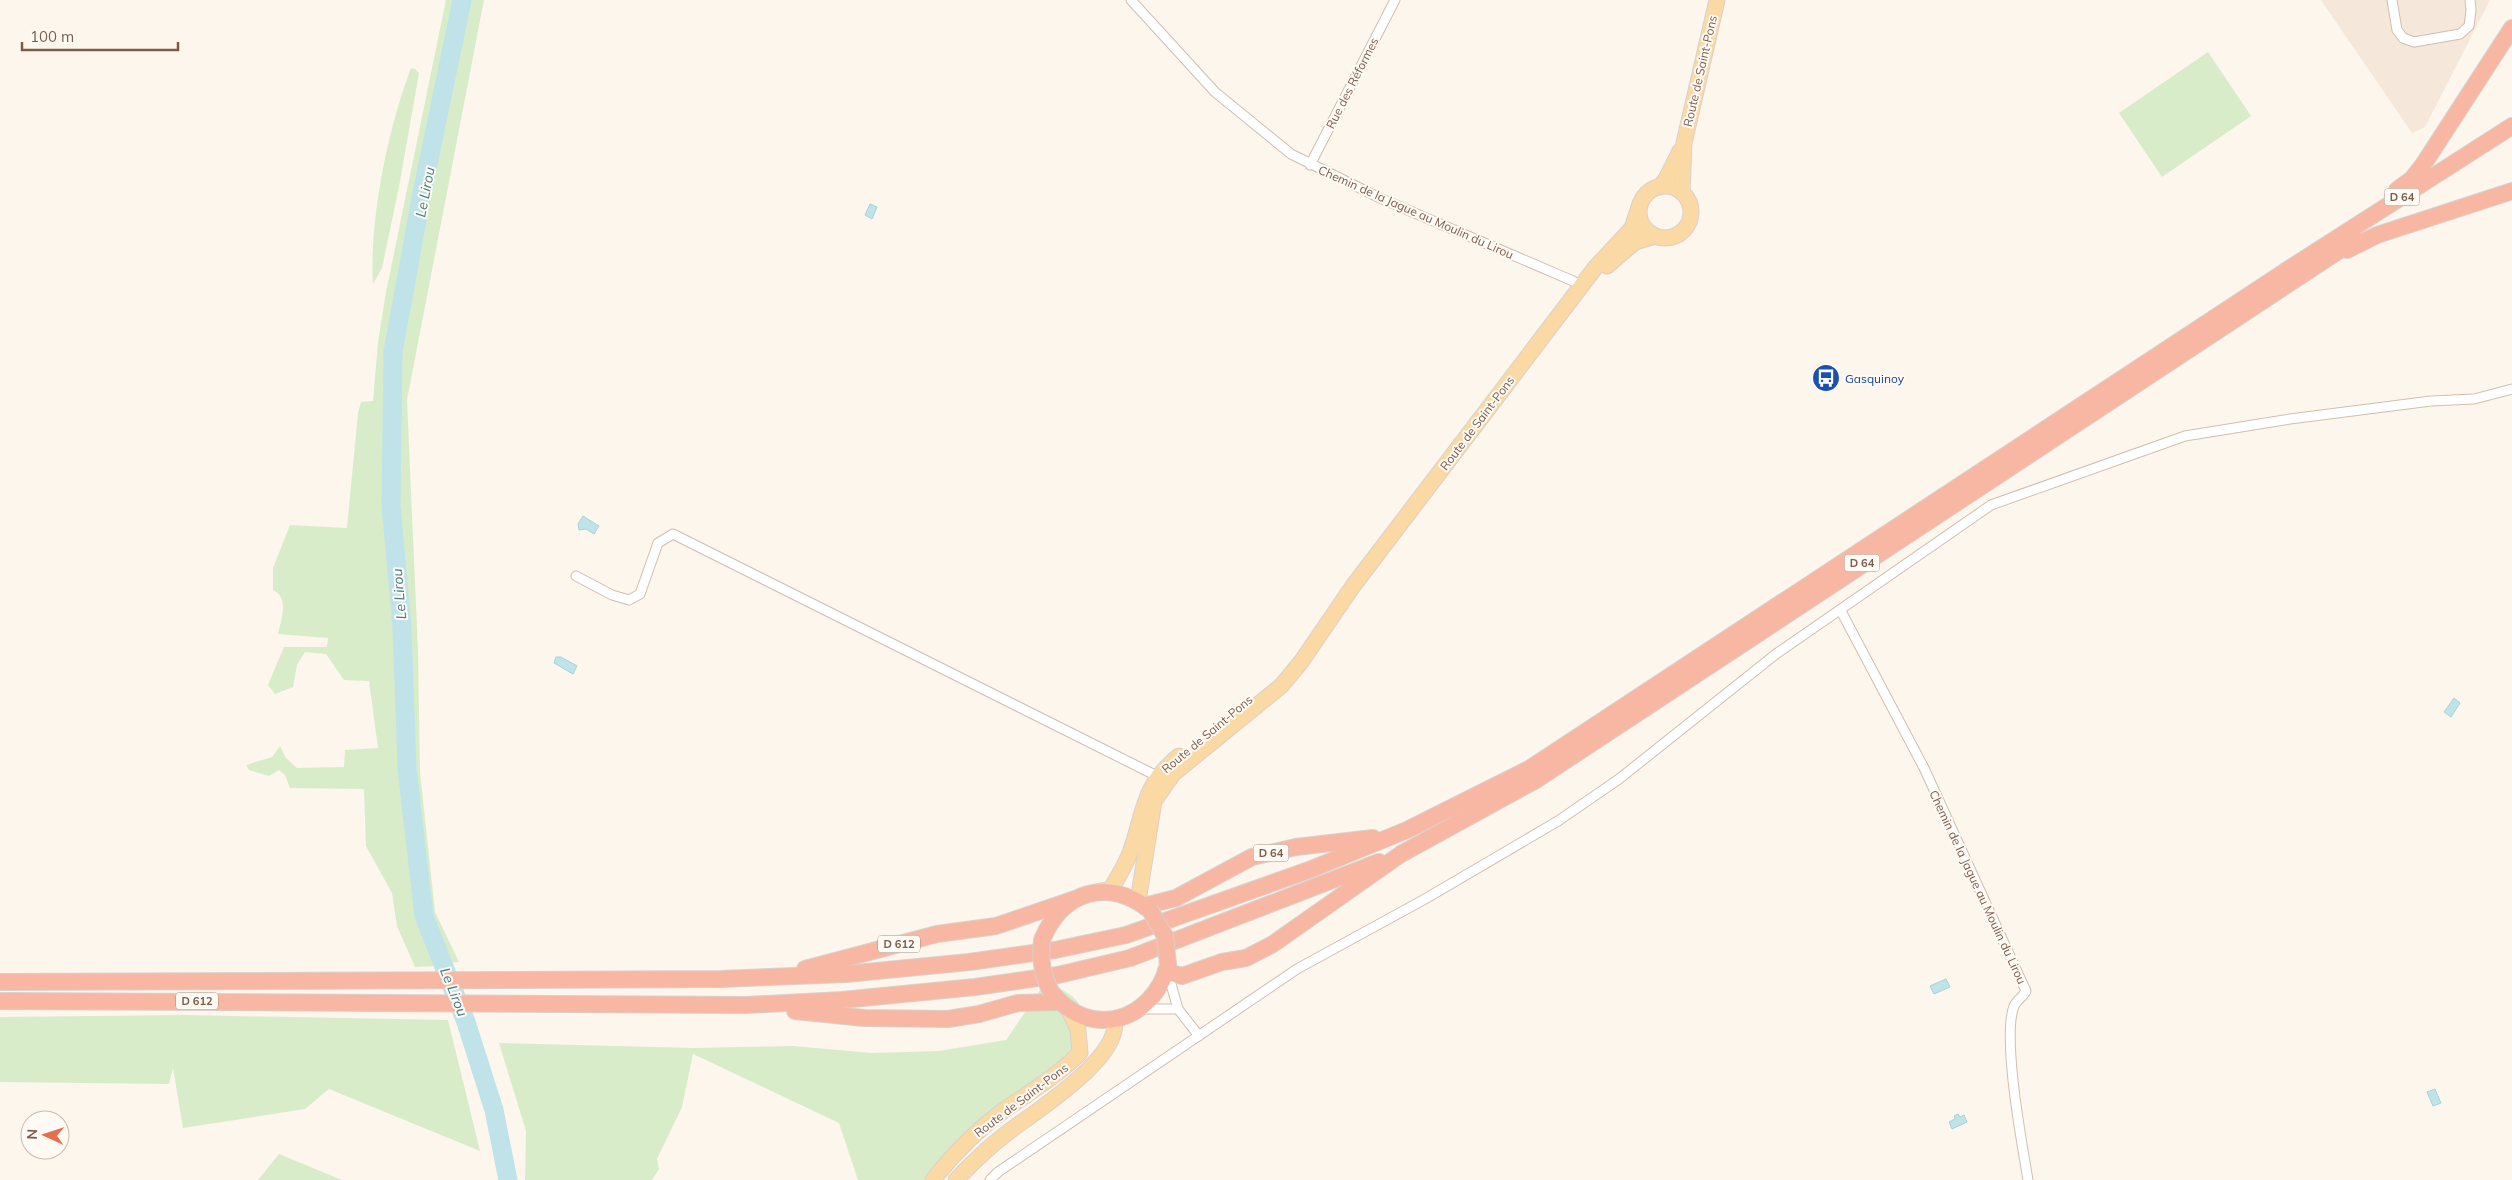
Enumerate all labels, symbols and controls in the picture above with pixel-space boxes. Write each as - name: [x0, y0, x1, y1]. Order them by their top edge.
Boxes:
- street label: Route de Saint-Pons: [1680, 14, 1720, 128]
- scale bar: [22, 20, 179, 52]
- text: 100 m: [30, 27, 74, 46]
- street label: Rue des Réformes: [1323, 35, 1382, 131]
- street label: Chemin de la Jague au Moulin du Lirou: [1316, 162, 1516, 262]
- water label: Le Lirou: [411, 165, 439, 219]
- road number: D 64: [2384, 188, 2420, 206]
- bus stop icon: Gasquinoy: [1811, 363, 1841, 393]
- place label: Gasquinoy: [1845, 371, 1905, 386]
- street label: Route de Saint-Pons: [1437, 373, 1517, 473]
- road number: D 64: [1844, 554, 1880, 572]
- water label: Le Lirou: [388, 568, 410, 620]
- street label: Route de Saint-Pons: [1159, 692, 1255, 776]
- street label: Chemin de la Jague au Moulin du Lirou: [1926, 788, 2030, 986]
- road number: D 64: [1254, 844, 1288, 861]
- road number: D 612: [878, 936, 920, 952]
- water label: Le Lirou: [436, 965, 472, 1019]
- road number: D 612: [176, 992, 218, 1009]
- street label: Route de Saint-Pons: [971, 1060, 1071, 1140]
- north arrow: [20, 1110, 70, 1160]
- text: N: [23, 1129, 41, 1140]

